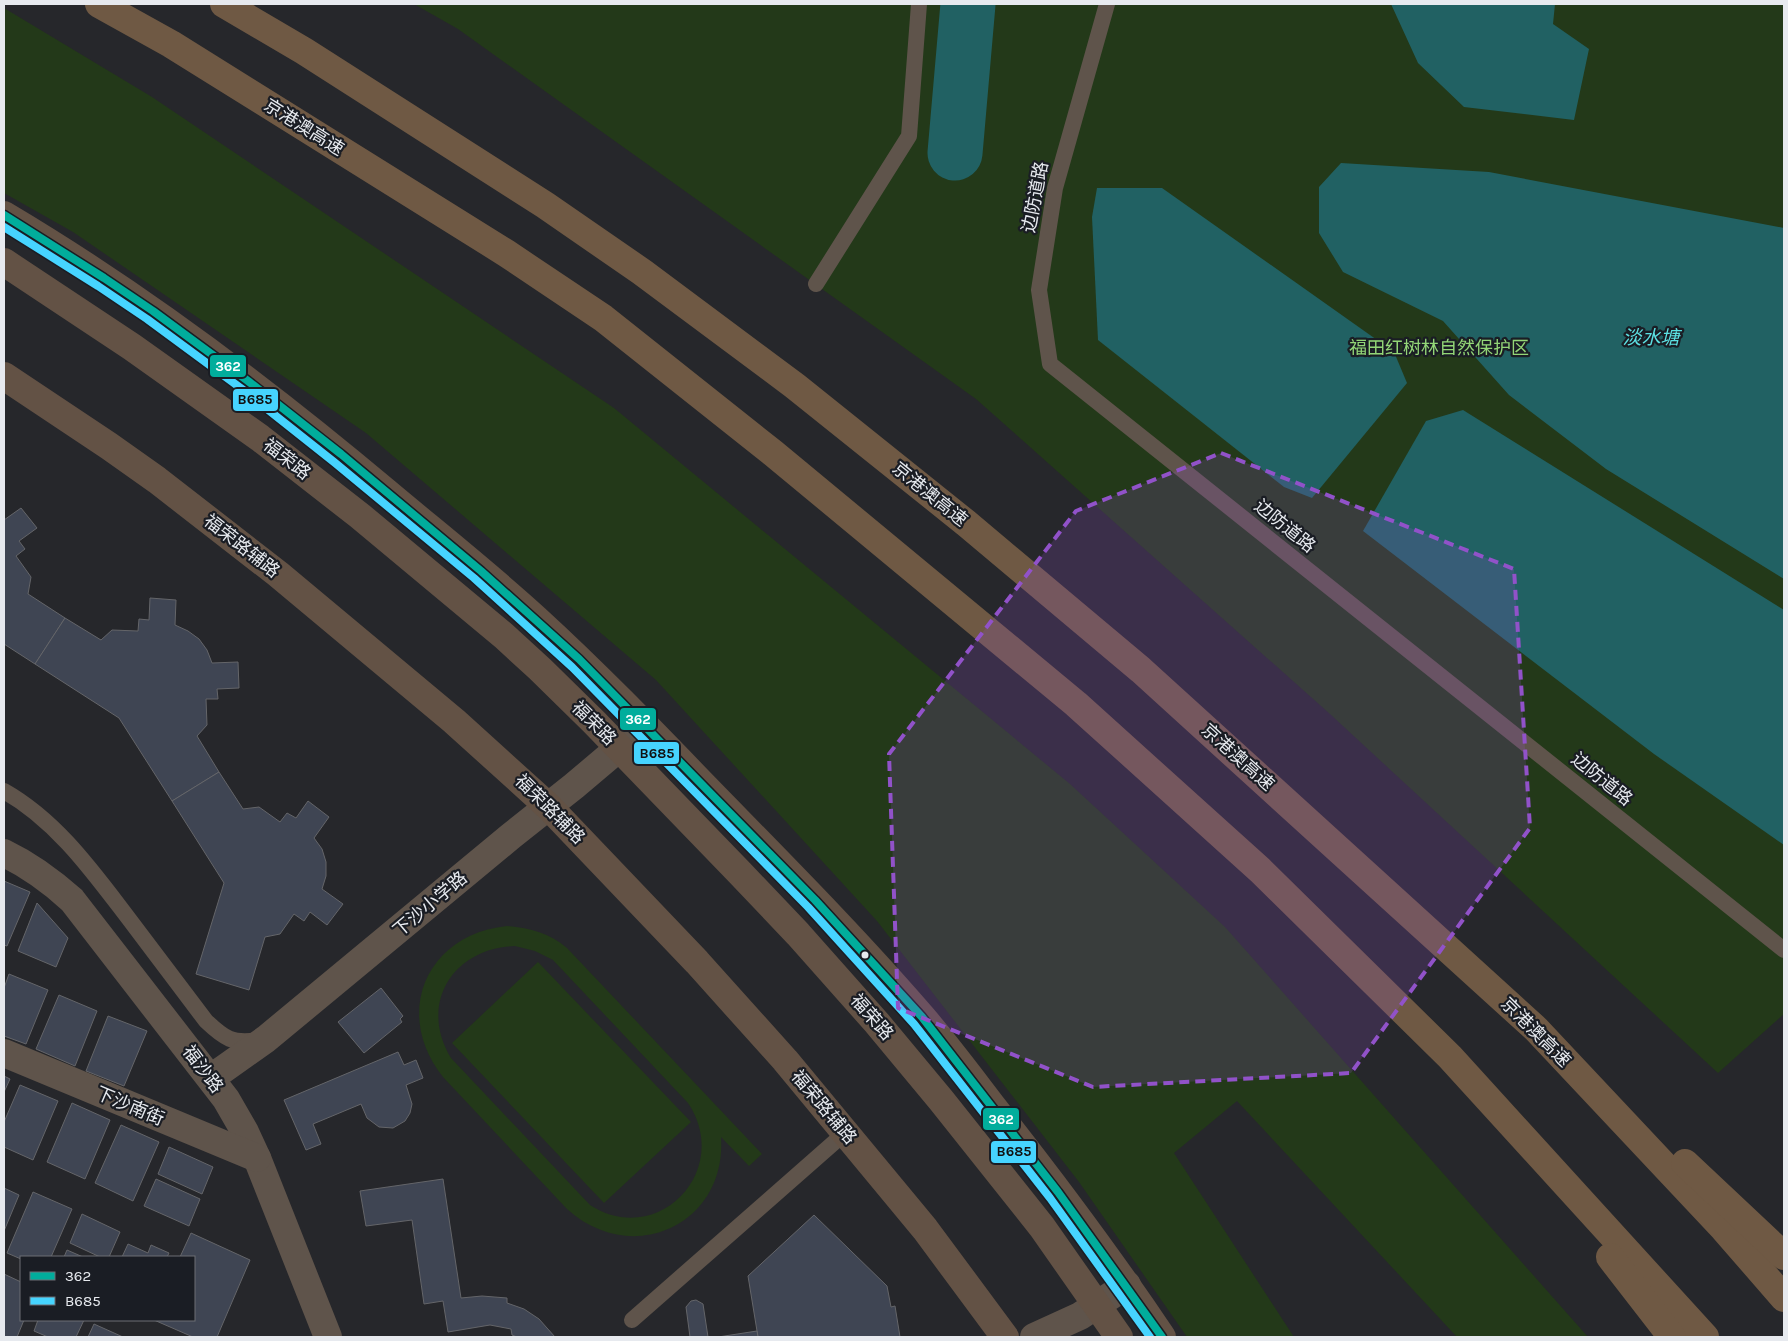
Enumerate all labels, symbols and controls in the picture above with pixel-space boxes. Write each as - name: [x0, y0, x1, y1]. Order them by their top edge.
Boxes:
- street label: 京港澳高速: [260, 94, 348, 160]
- street label: 边防道路: [1017, 160, 1053, 234]
- water label: 淡水塘: [1622, 327, 1682, 349]
- park label: 福田红树林自然保护区: [1349, 337, 1529, 359]
- line badge: 362: [209, 354, 247, 378]
- text: 362: [215, 358, 241, 375]
- line badge: B685: [232, 388, 279, 412]
- text: B685: [238, 391, 272, 408]
- street label: 福荣路: [259, 434, 315, 484]
- street label: 京港澳高速: [888, 457, 972, 531]
- street label: 边防道路: [1250, 495, 1320, 557]
- street label: 福荣路辅路: [200, 510, 284, 582]
- street label: 福荣路: [567, 696, 621, 750]
- line badge: 362: [619, 707, 657, 731]
- text: 362: [625, 711, 651, 728]
- street label: 京港澳高速: [1197, 719, 1279, 795]
- line badge: B685: [633, 741, 680, 765]
- text: B685: [640, 745, 674, 762]
- street label: 边防道路: [1567, 748, 1637, 810]
- street label: 福荣路辅路: [510, 769, 590, 849]
- street label: 下沙小学路: [388, 867, 472, 941]
- unlabelled marker: [860, 950, 870, 960]
- street label: 福荣路: [846, 989, 898, 1045]
- street label: 京港澳高速: [1496, 992, 1576, 1072]
- street label: 福沙路: [178, 1041, 228, 1097]
- street label: 福荣路辅路: [787, 1065, 861, 1149]
- street label: 下沙南街: [93, 1082, 167, 1130]
- line badge: 362: [982, 1107, 1020, 1131]
- text: 362: [988, 1111, 1014, 1128]
- line badge: B685: [990, 1140, 1037, 1164]
- text: B685: [997, 1143, 1031, 1160]
- legend: [20, 1256, 195, 1321]
- text: 362: [65, 1267, 91, 1285]
- text: B685: [65, 1292, 101, 1310]

